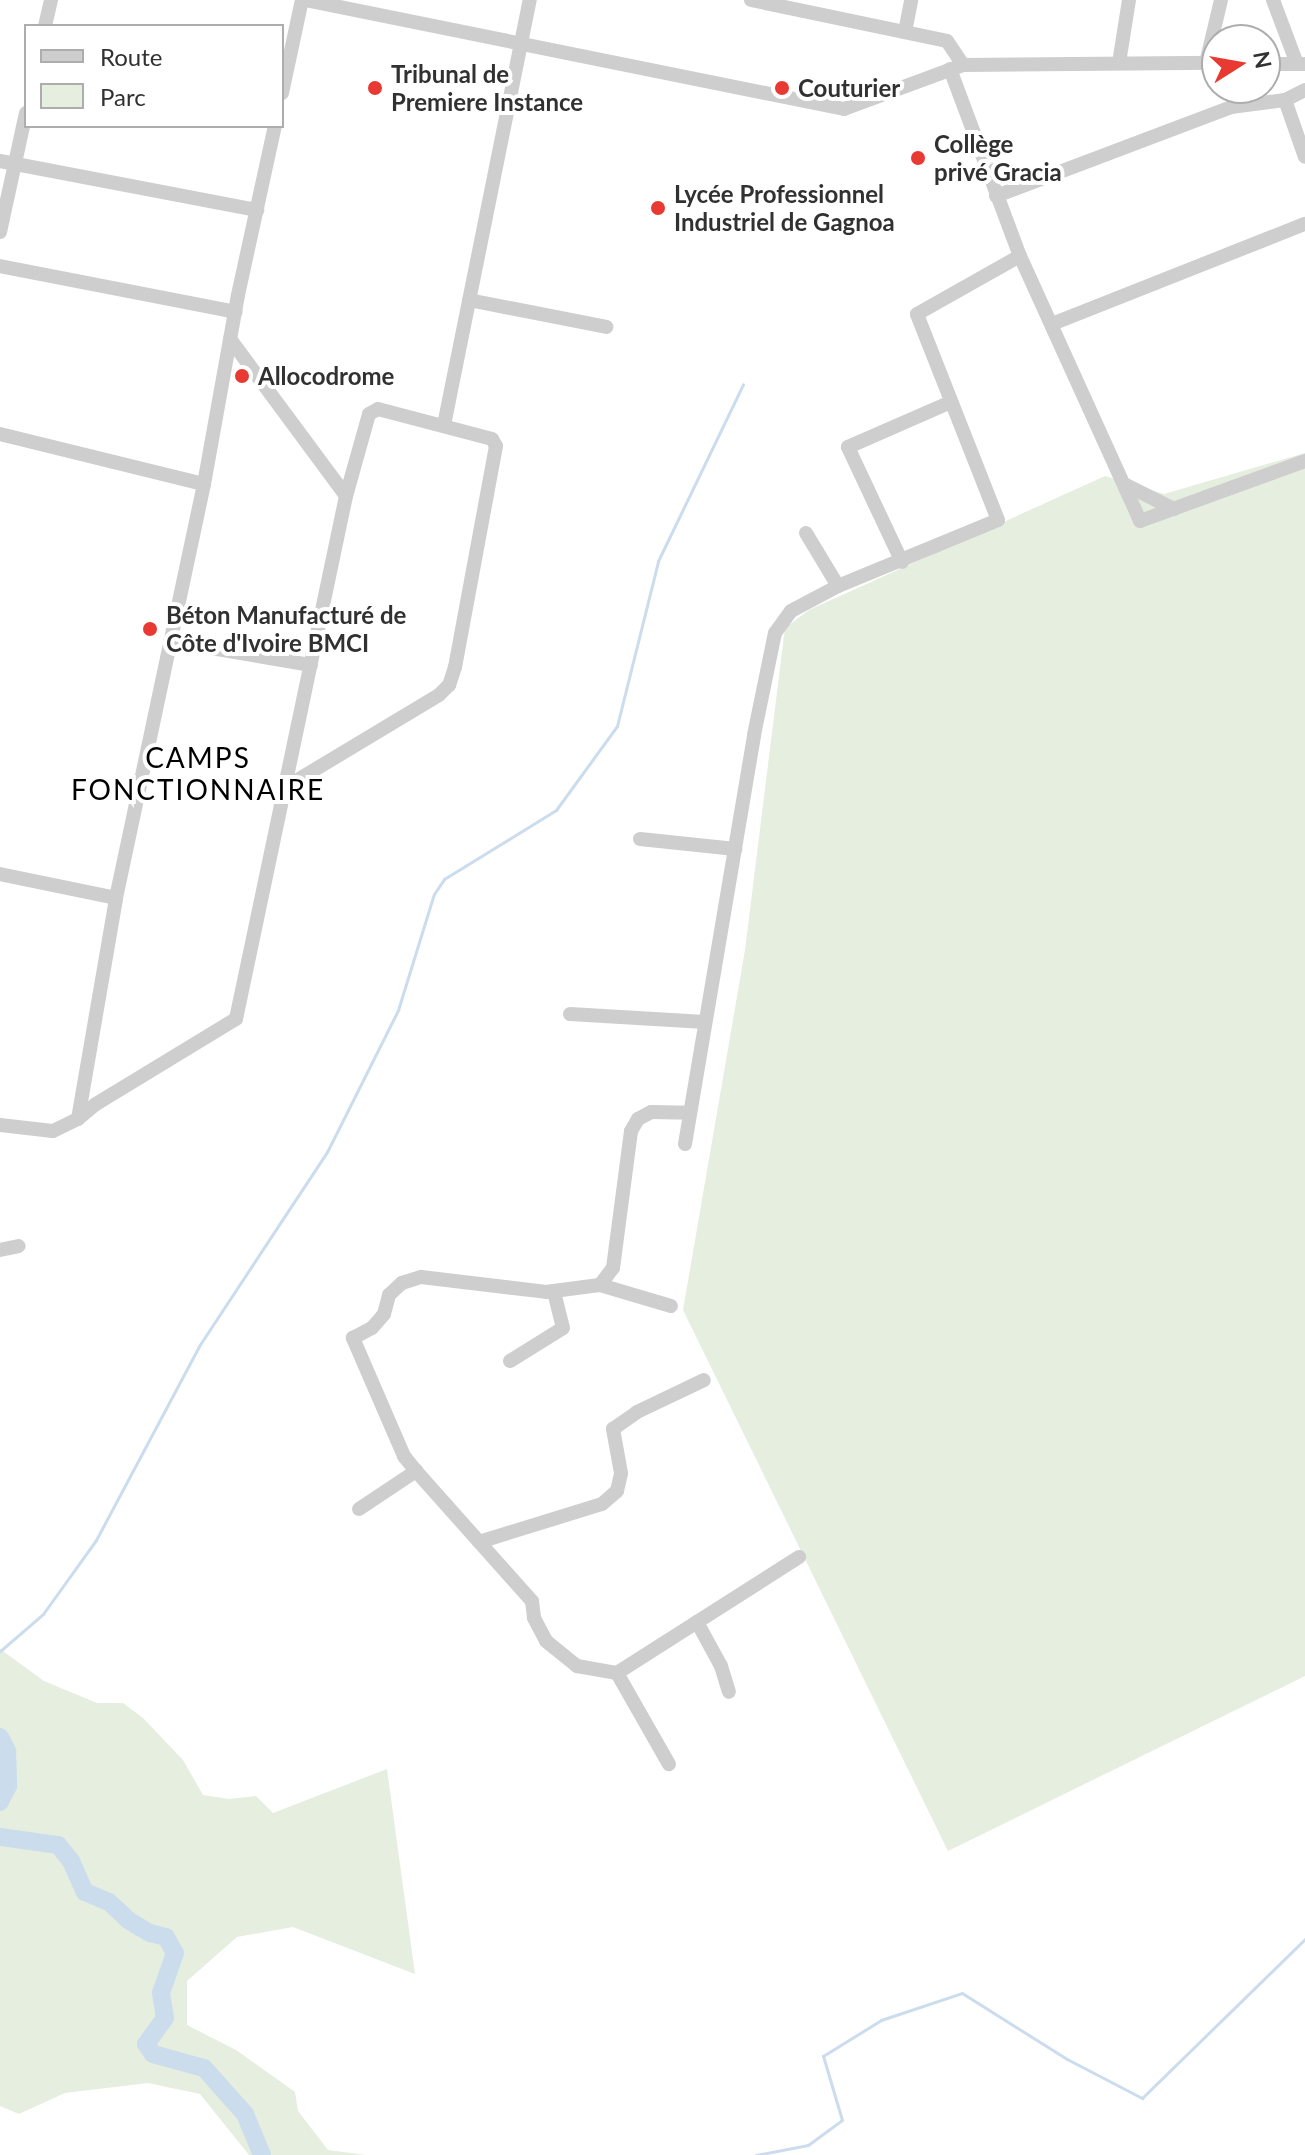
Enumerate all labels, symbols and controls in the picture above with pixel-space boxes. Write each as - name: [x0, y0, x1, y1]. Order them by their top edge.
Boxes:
- legend: [24, 24, 284, 128]
- north arrow: [1201, 24, 1281, 104]
- text: Route: [100, 42, 162, 71]
- text: N: [1248, 49, 1278, 71]
- place label: Tribunal de Premiere Instance: [391, 60, 583, 116]
- place label: Couturier: [798, 74, 900, 102]
- marker: Tribunal de Premiere Instance: [366, 79, 384, 97]
- marker: Couturier: [773, 79, 791, 97]
- text: Parc: [100, 82, 146, 111]
- place label: Collège privé Gracia: [934, 130, 1062, 186]
- marker: Collège privé Gracia: [909, 149, 927, 167]
- place label: Lycée Professionnel Industriel de Gagnoa: [674, 180, 895, 236]
- marker: Lycée Professionnel Industriel de Gagnoa: [649, 199, 667, 217]
- place label: Allocodrome: [258, 362, 394, 390]
- marker: Allocodrome: [233, 367, 251, 385]
- place label: Béton Manufacturé de Côte d'Ivoire BMCI: [166, 601, 406, 657]
- marker: Béton Manufacturé de Côte d'Ivoire BMCI: [141, 620, 159, 638]
- district label: CAMPS FONCTIONNAIRE: [71, 740, 325, 806]

